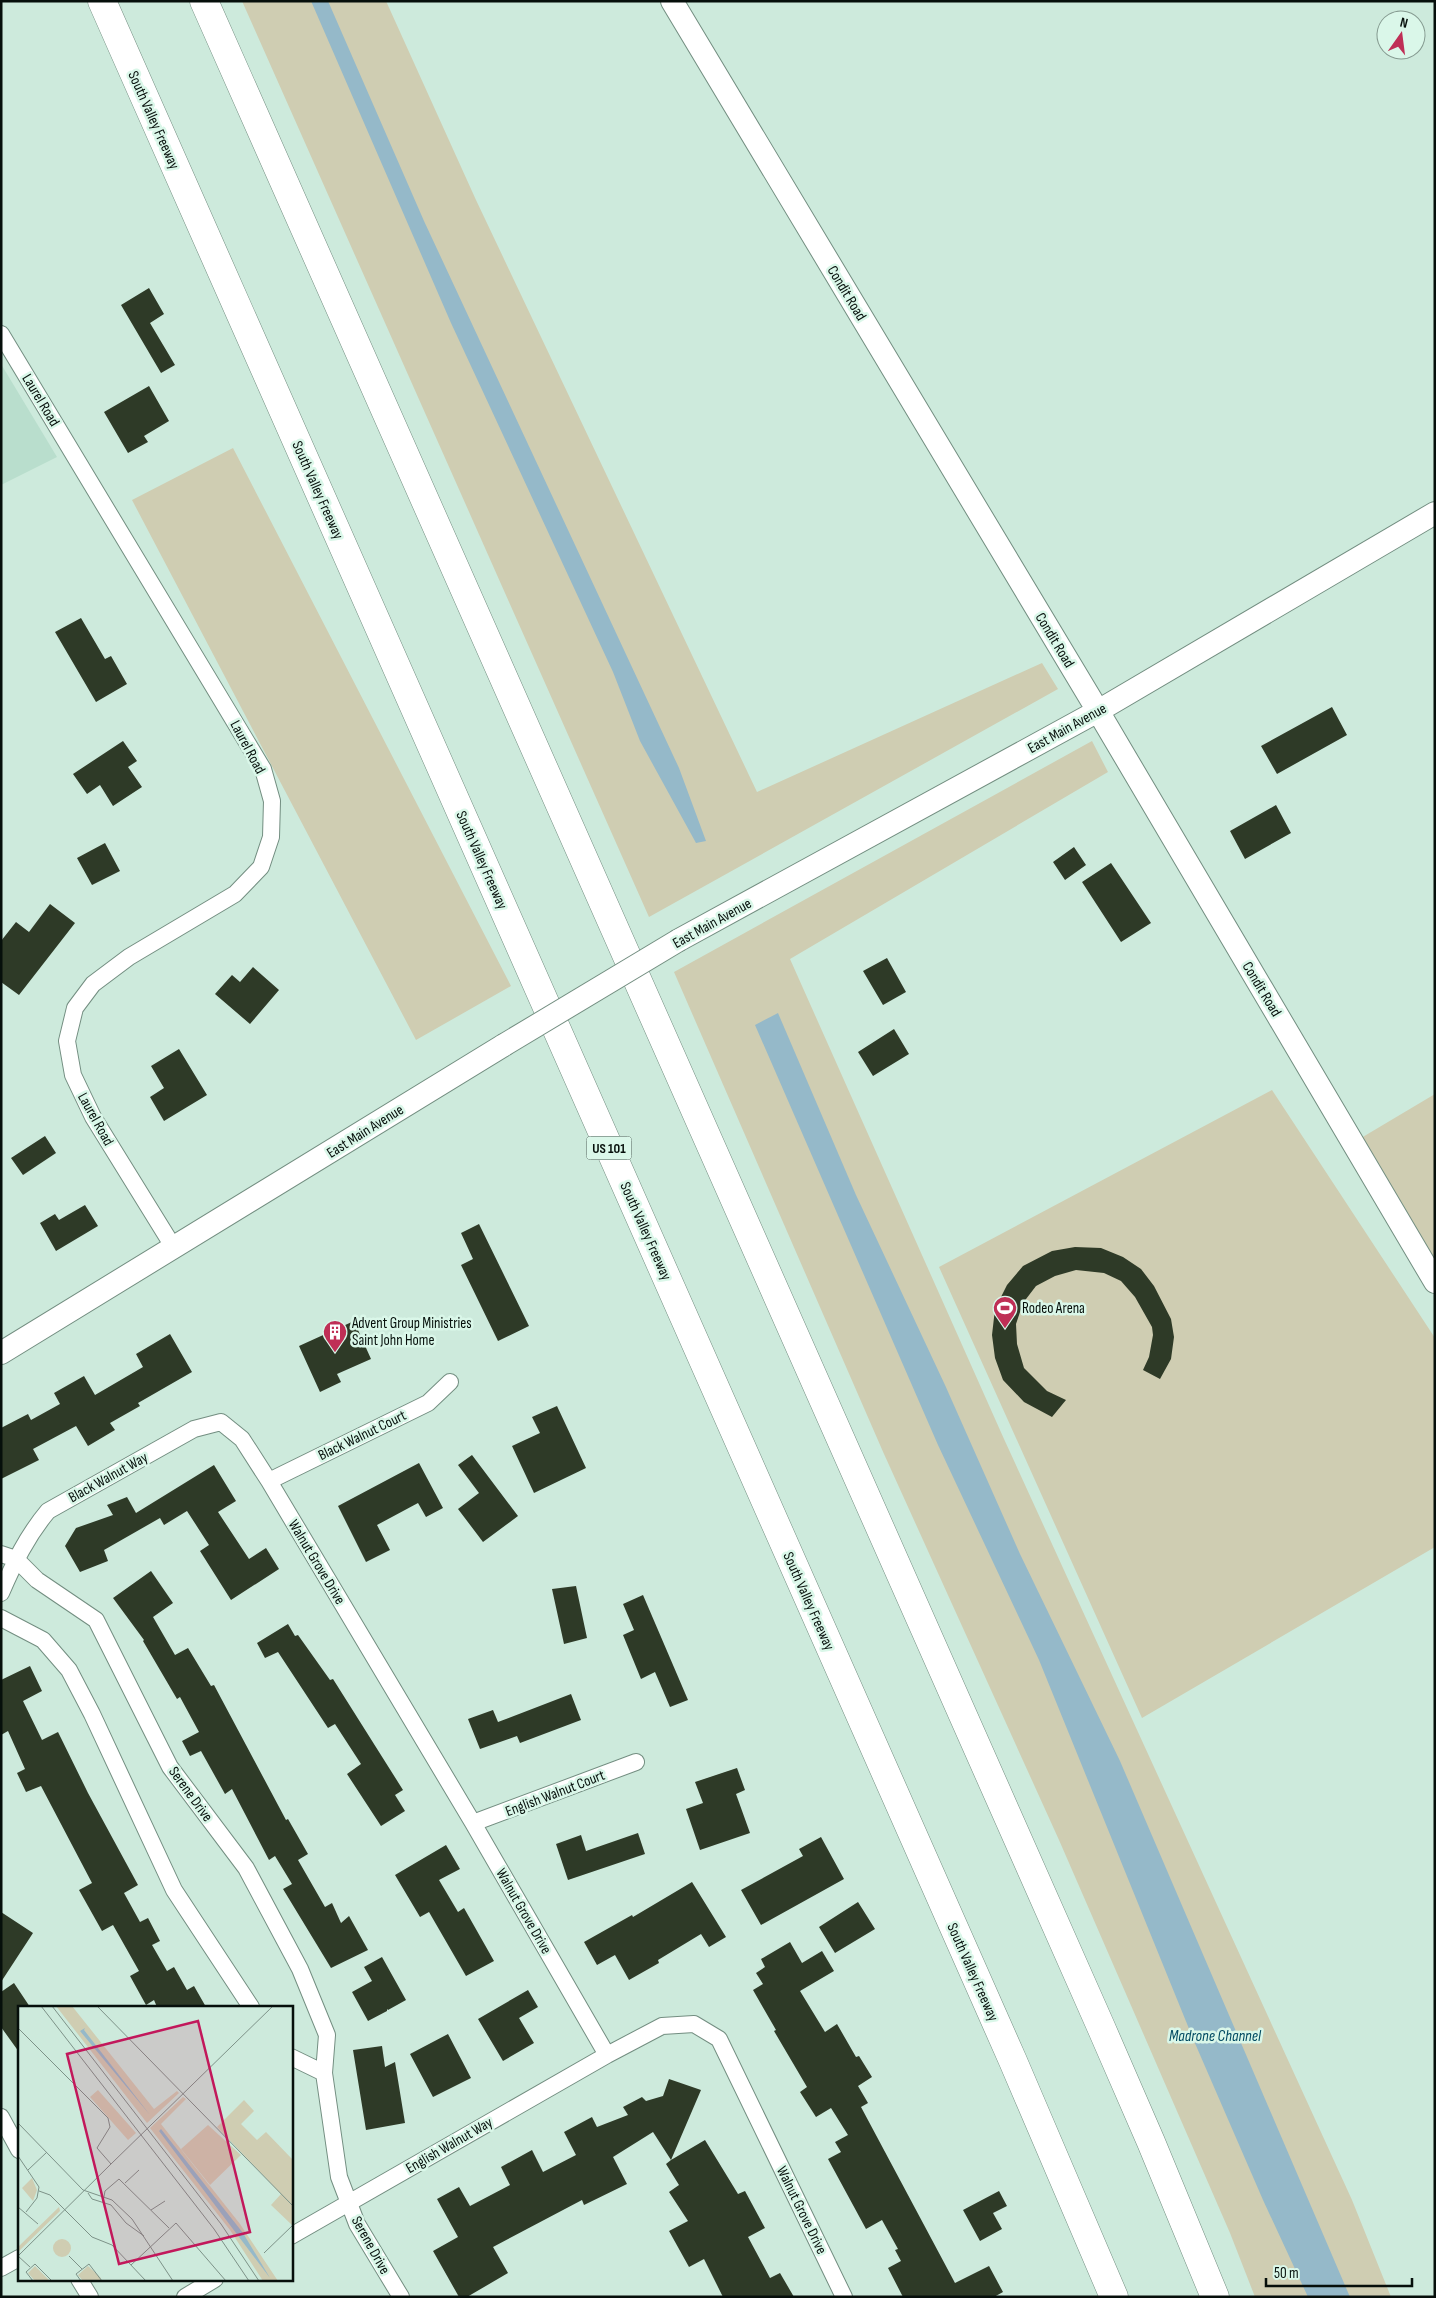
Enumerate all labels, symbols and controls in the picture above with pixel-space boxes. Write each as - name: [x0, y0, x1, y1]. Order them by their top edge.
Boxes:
- north arrow: [1376, 10, 1426, 60]
- text: N: [1398, 14, 1410, 32]
- street label: South Valley Freeway: [123, 68, 184, 172]
- street label: Condit Road: [823, 262, 870, 324]
- street label: Laurel Road: [18, 371, 64, 430]
- street label: South Valley Freeway: [287, 438, 348, 542]
- street label: Condit Road: [1031, 609, 1078, 671]
- street label: East Main Avenue: [1025, 699, 1110, 758]
- street label: Laurel Road: [226, 717, 270, 777]
- street label: South Valley Freeway: [451, 808, 512, 912]
- street label: East Main Avenue: [670, 894, 755, 953]
- street label: Condit Road: [1238, 958, 1285, 1020]
- street label: Laurel Road: [73, 1089, 118, 1149]
- street label: East Main Avenue: [323, 1100, 407, 1163]
- road number: US 101: [586, 1136, 632, 1160]
- street label: South Valley Freeway: [615, 1179, 676, 1283]
- sports icon: Rodeo Arena: [992, 1295, 1018, 1329]
- place label: Rodeo Arena: [1022, 1299, 1085, 1318]
- place label: Advent Group Ministries Saint John Home: [351, 1314, 472, 1350]
- building icon: Advent Group Ministries Saint John Home: [322, 1319, 348, 1353]
- street label: Black Walnut Court: [315, 1406, 410, 1465]
- street label: Black Walnut Way: [65, 1448, 151, 1507]
- street label: Walnut Grove Drive: [284, 1516, 349, 1608]
- street label: South Valley Freeway: [778, 1549, 839, 1653]
- street label: Serene Drive: [164, 1763, 217, 1826]
- street label: English Walnut Court: [503, 1766, 608, 1821]
- street label: Walnut Grove Drive: [491, 1865, 556, 1957]
- street label: South Valley Freeway: [942, 1920, 1003, 2024]
- inset map: [18, 2006, 292, 2280]
- water label: Madrone Channel: [1169, 2027, 1262, 2046]
- street label: English Walnut Way: [402, 2113, 496, 2178]
- street label: Walnut Grove Drive: [772, 2163, 831, 2257]
- street label: Serene Drive: [347, 2213, 394, 2278]
- scale bar: [1266, 2256, 1412, 2288]
- text: 50 m: [1274, 2264, 1299, 2283]

